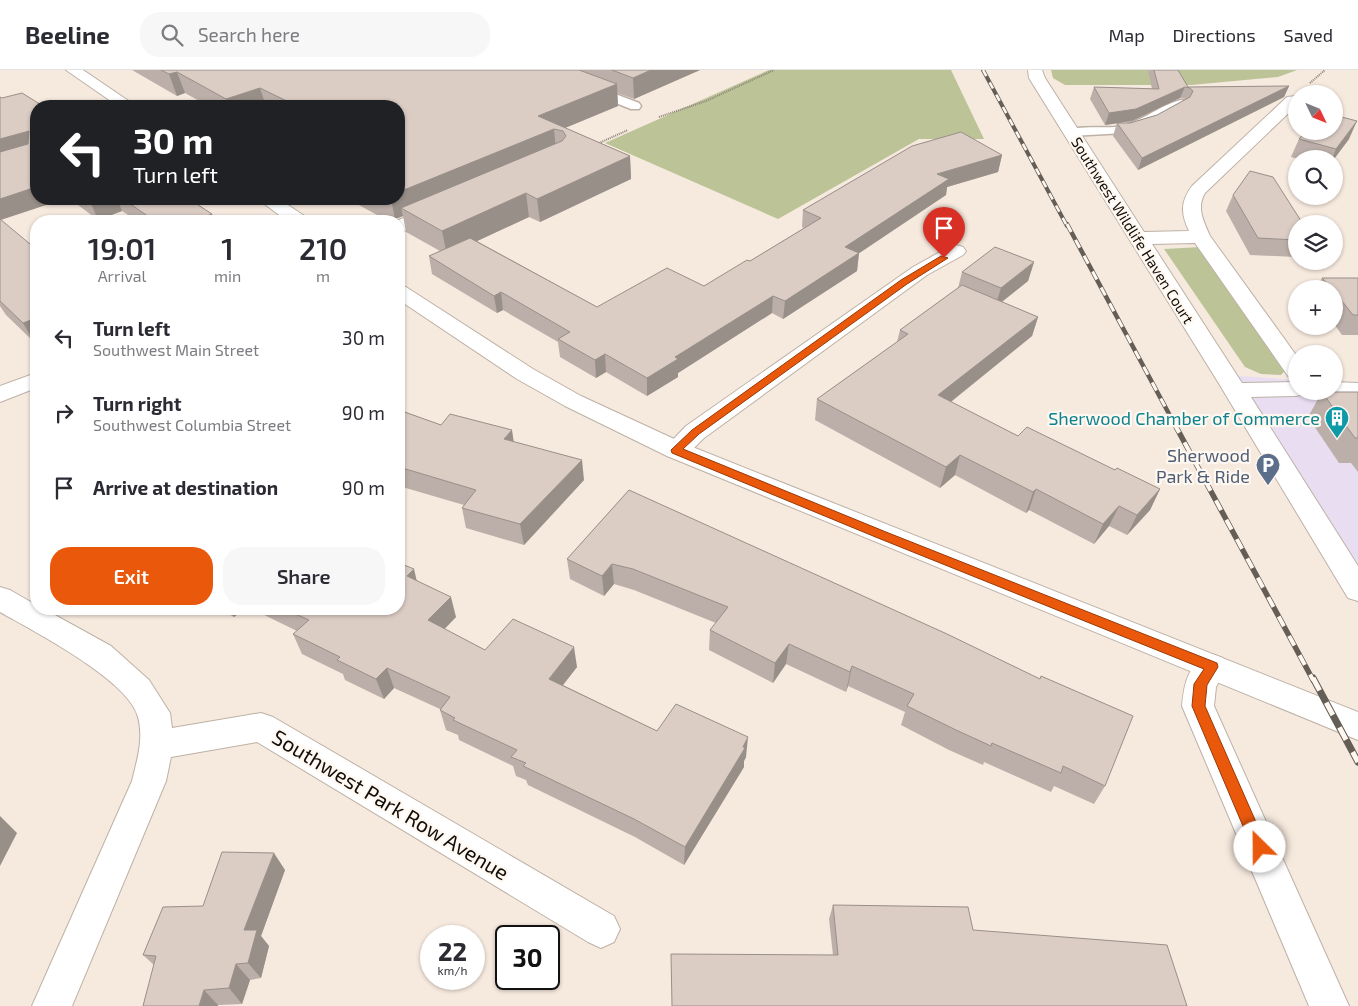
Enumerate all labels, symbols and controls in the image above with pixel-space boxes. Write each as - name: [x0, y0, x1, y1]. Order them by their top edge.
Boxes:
- search box: [140, 12, 490, 57]
- text: Beeline: [25, 20, 110, 49]
- icon: search: [158, 21, 186, 49]
- text: Search here: [198, 23, 300, 46]
- text: Map: [1108, 24, 1145, 46]
- text: Directions: [1173, 24, 1256, 46]
- text: Saved: [1284, 24, 1333, 46]
- north arrow: [1288, 85, 1342, 140]
- map controls: [1288, 85, 1343, 400]
- text: 30 m: [133, 119, 213, 161]
- icon: left: [50, 120, 115, 185]
- street label: Southwest Wildlife Haven Court: [1068, 133, 1198, 327]
- button: search: [1288, 150, 1343, 205]
- text: Turn left: [133, 161, 218, 187]
- pin: [923, 207, 965, 258]
- icon: arrive: [930, 214, 958, 242]
- button: layers: [1288, 215, 1343, 270]
- text: 19:01: [88, 230, 156, 266]
- text: 1: [221, 230, 234, 266]
- text: 210: [299, 230, 347, 266]
- text: Arrival: [98, 266, 146, 285]
- text: min: [214, 266, 241, 285]
- text: m: [316, 266, 330, 285]
- button: +: [1288, 280, 1343, 335]
- text: Turn left: [93, 317, 170, 340]
- icon: left: [50, 324, 78, 352]
- text: 30 m: [342, 326, 385, 349]
- text: Southwest Main Street: [93, 340, 259, 359]
- button: −: [1288, 345, 1343, 400]
- text: Turn right: [93, 392, 181, 415]
- icon: right: [50, 399, 78, 427]
- text: 90 m: [342, 401, 385, 424]
- building icon: Sherwood Chamber of Commerce: [1324, 405, 1350, 439]
- place label: Sherwood Chamber of Commerce: [1048, 407, 1320, 429]
- text: Southwest Columbia Street: [93, 415, 291, 434]
- place label: Sherwood Park & Ride: [1156, 444, 1250, 487]
- parking icon: Sherwood Park & Ride: [1255, 452, 1281, 486]
- icon: arrive: [50, 474, 78, 502]
- text: Arrive at destination: [93, 476, 278, 499]
- text: 90 m: [342, 476, 385, 499]
- button: Exit: [50, 547, 213, 605]
- button: Share: [223, 547, 385, 605]
- street label: Southwest Park Row Avenue: [268, 723, 514, 885]
- position arrow: [1233, 820, 1285, 872]
- speed limit sign: 30: [495, 925, 560, 990]
- text: 22: [438, 936, 467, 966]
- text: km/h: [438, 963, 467, 977]

